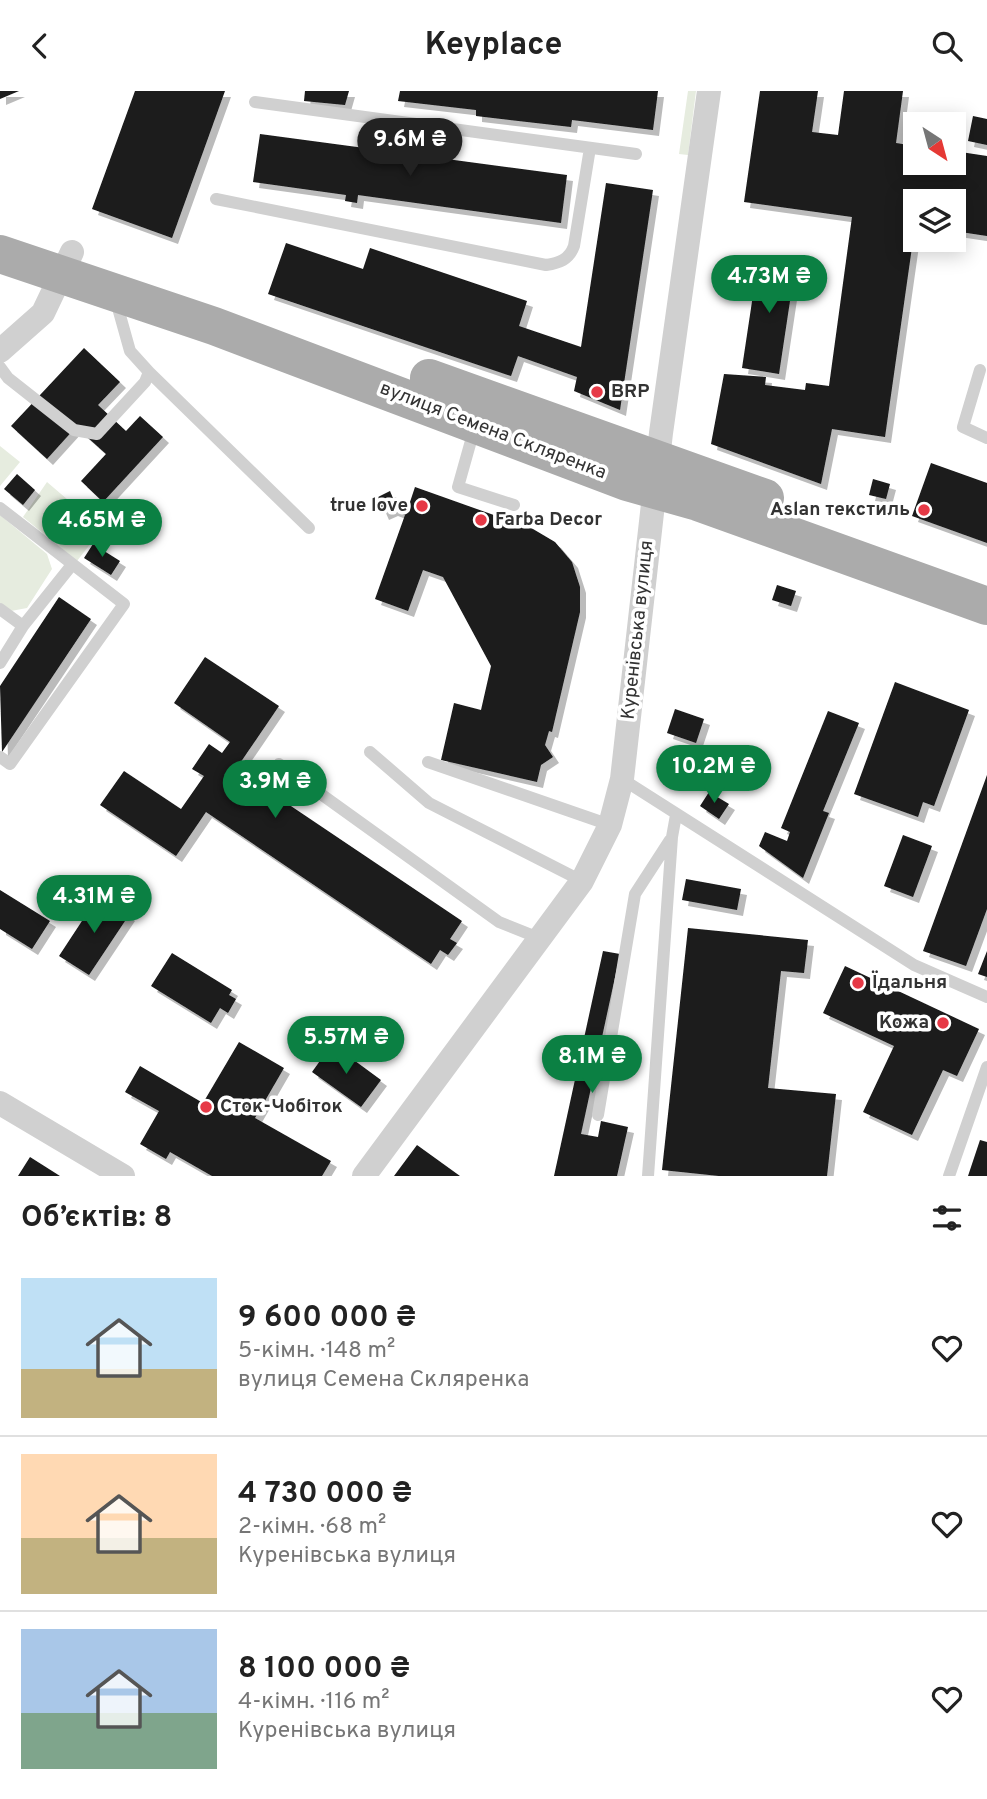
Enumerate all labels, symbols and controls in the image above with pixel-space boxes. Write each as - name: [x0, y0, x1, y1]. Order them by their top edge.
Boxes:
- text: Keyplace: [425, 26, 562, 66]
- icon: back: [21, 27, 59, 65]
- icon: search: [928, 27, 966, 65]
- north arrow: [903, 112, 966, 175]
- map controls: [903, 112, 966, 252]
- pin: 9.6M ₴: [353, 119, 467, 178]
- text: 9.6M ₴: [373, 126, 447, 155]
- button: layers: [903, 189, 966, 252]
- pin: 4.73M ₴: [704, 255, 834, 315]
- text: 4.73M ₴: [727, 263, 811, 292]
- street label: вулиця Семена Скляренка: [376, 377, 610, 485]
- place label: BRP: [611, 380, 649, 404]
- marker: BRP: [589, 384, 605, 400]
- place label: true love: [330, 494, 408, 518]
- marker: true love: [414, 498, 430, 514]
- place label: Aslan текстиль: [770, 498, 910, 522]
- pin: 4.65M ₴: [37, 499, 167, 559]
- marker: Aslan текстиль: [916, 502, 932, 518]
- text: 4.65M ₴: [58, 507, 146, 536]
- place label: Farba Decor: [495, 508, 602, 532]
- marker: Farba Decor: [473, 512, 489, 528]
- street label: Куренівська вулиця: [617, 539, 659, 721]
- pin: 10.2M ₴: [649, 745, 779, 805]
- text: 10.2M ₴: [672, 753, 756, 782]
- pin: 3.9M ₴: [218, 761, 332, 820]
- text: 3.9M ₴: [239, 768, 311, 797]
- pin: 4.31M ₴: [29, 875, 159, 935]
- text: 4.31M ₴: [53, 883, 135, 912]
- place label: Їдальня: [871, 970, 947, 995]
- marker: Їдальня: [850, 975, 866, 991]
- place label: Кожа: [879, 1011, 929, 1035]
- marker: Кожа: [935, 1015, 951, 1031]
- pin: 5.57M ₴: [281, 1017, 411, 1076]
- text: 5.57M ₴: [303, 1024, 389, 1053]
- pin: 8.1M ₴: [535, 1035, 649, 1095]
- text: 8.1M ₴: [558, 1043, 626, 1072]
- place label: Сток-Чобіток: [220, 1095, 343, 1119]
- marker: Сток-Чобіток: [198, 1099, 214, 1115]
- icon: filters: [928, 1199, 966, 1237]
- text: Об’єктів: 8: [21, 1200, 172, 1237]
- text: 9 600 000 ₴: [238, 1300, 416, 1337]
- icon: home: [77, 1306, 161, 1390]
- icon: heart: [928, 1329, 966, 1367]
- text: 5-кімн. · 148 m²: [238, 1337, 395, 1366]
- text: вулиця Семена Скляренка: [238, 1366, 529, 1395]
- text: 4 730 000 ₴: [238, 1476, 412, 1513]
- icon: home: [77, 1482, 161, 1566]
- icon: heart: [928, 1505, 966, 1543]
- text: 2-кімн. · 68 m²: [238, 1513, 386, 1542]
- text: Куренівська вулиця: [238, 1542, 456, 1571]
- text: 8 100 000 ₴: [238, 1651, 410, 1688]
- icon: home: [77, 1657, 161, 1741]
- icon: heart: [928, 1680, 966, 1718]
- text: 4-кімн. · 116 m²: [238, 1688, 390, 1717]
- text: Куренівська вулиця: [238, 1717, 456, 1746]

